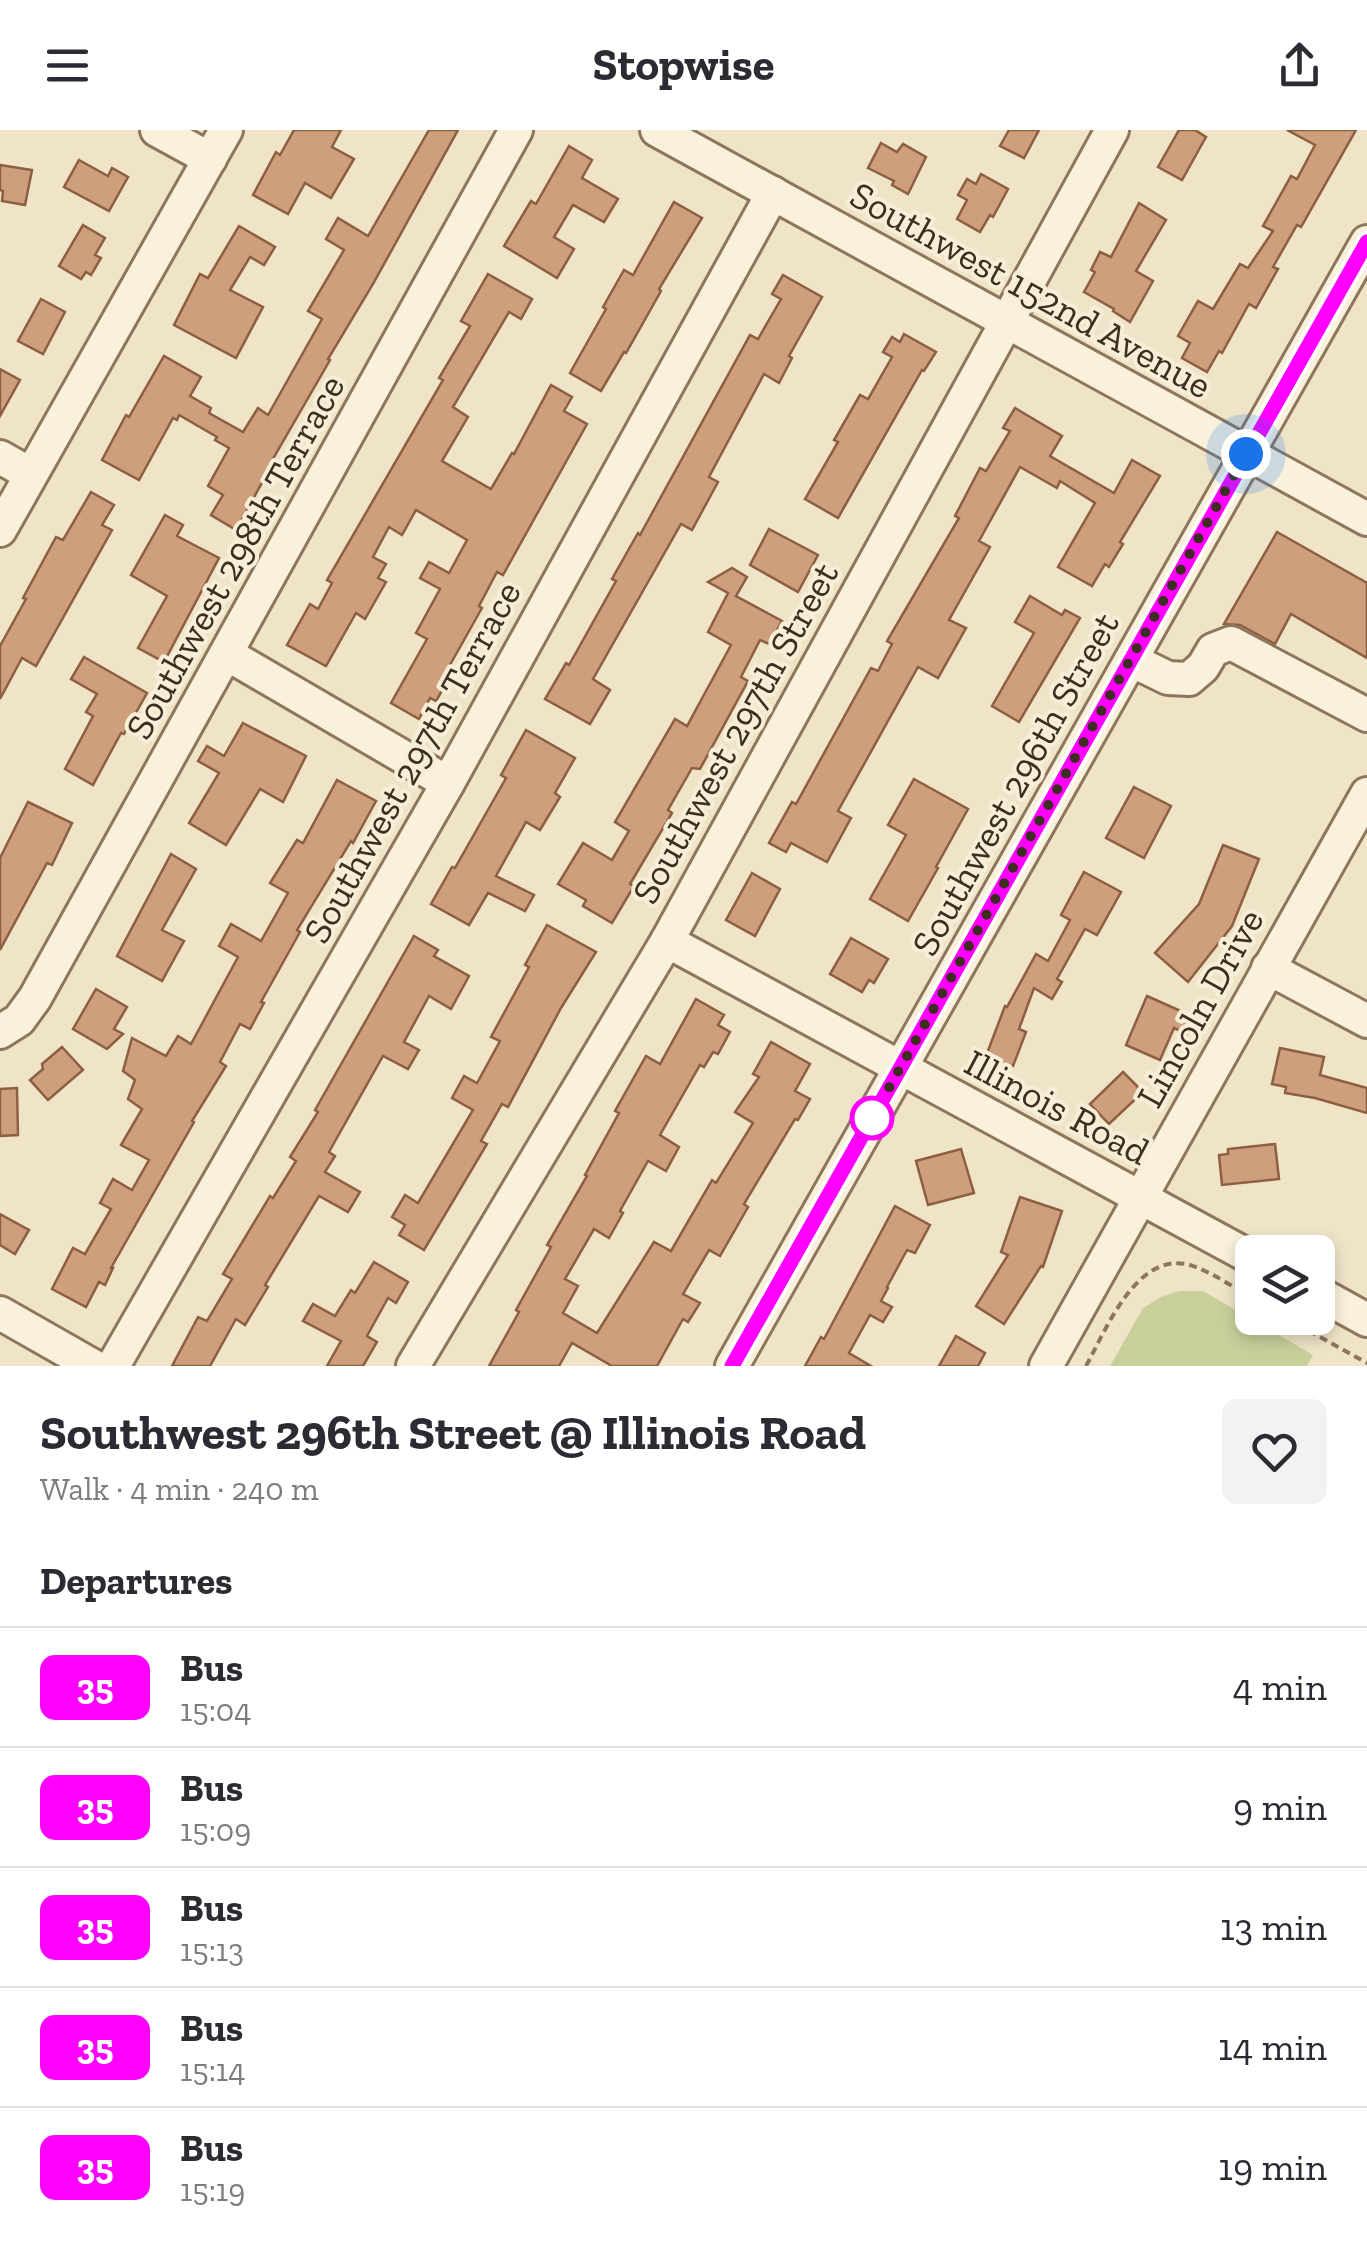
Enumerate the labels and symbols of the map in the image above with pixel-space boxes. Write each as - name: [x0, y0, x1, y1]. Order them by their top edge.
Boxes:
- street label: Southwest 152nd Avenue: [842, 172, 1220, 408]
- street label: Southwest 298th Terrace: [116, 367, 354, 747]
- your location: [1221, 429, 1271, 479]
- street label: Southwest 297th Street: [622, 554, 848, 912]
- street label: Southwest 297th Terrace: [293, 573, 531, 951]
- street label: Southwest 296th Street: [901, 604, 1129, 964]
- street label: Lincoln Drive: [1127, 901, 1273, 1115]
- street label: Illinois Road: [957, 1039, 1157, 1175]
- unlabelled marker: [851, 1097, 893, 1139]

